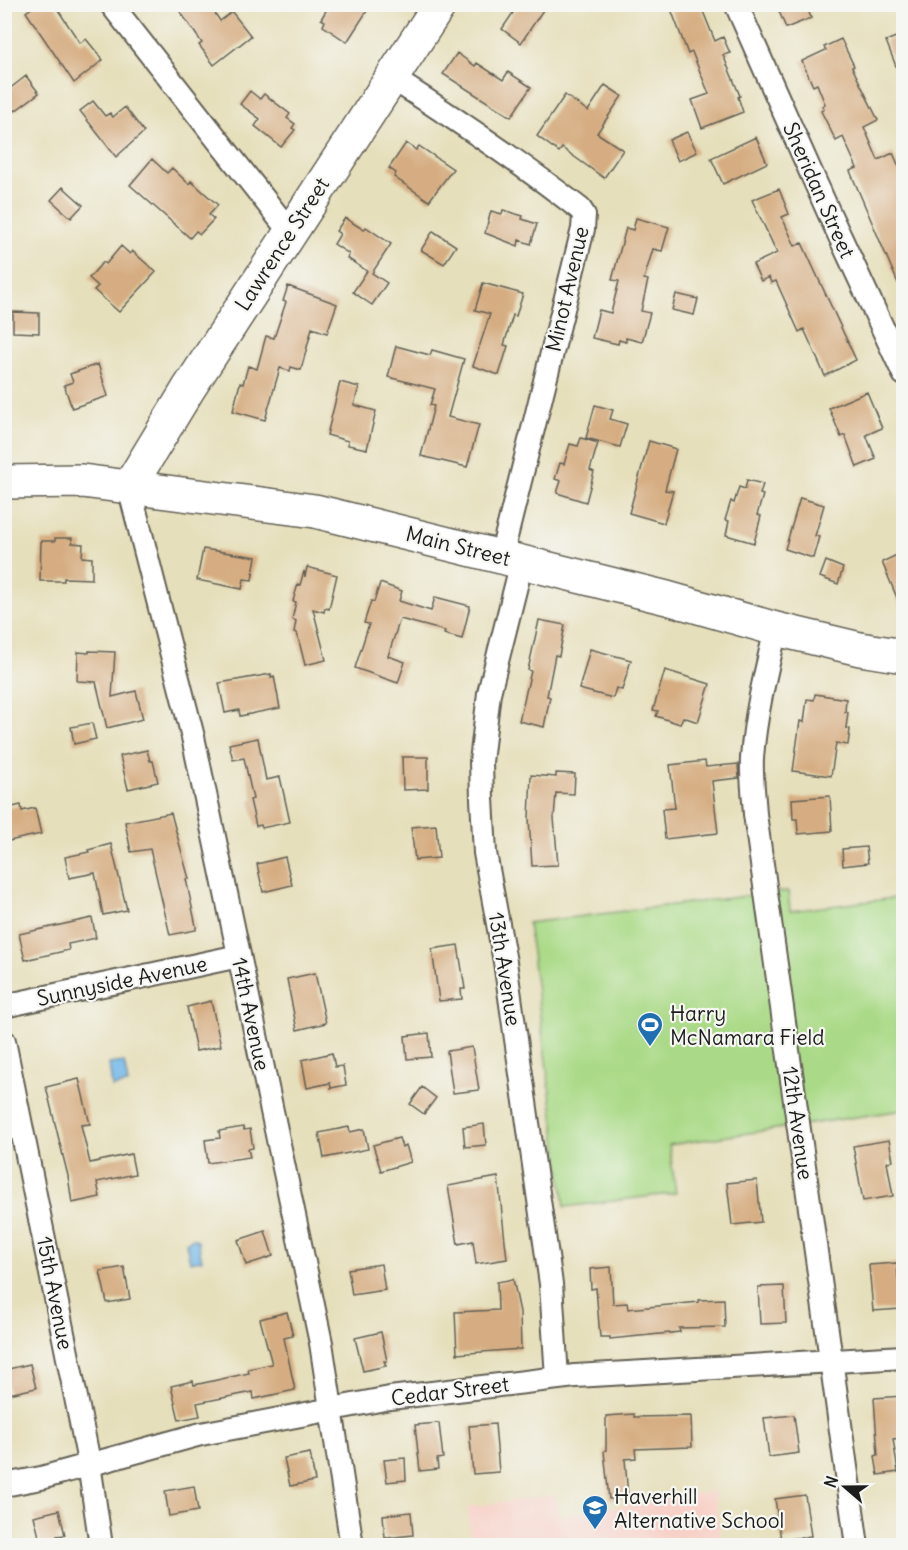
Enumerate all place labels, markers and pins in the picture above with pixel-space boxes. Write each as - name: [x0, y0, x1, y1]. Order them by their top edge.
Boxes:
- place label: Harry McNamara Field: [670, 1000, 825, 1051]
- sports icon: Harry McNamara Field: [635, 1010, 665, 1048]
- place label: Haverhill Alternative School: [614, 1483, 784, 1534]
- school or university icon: Haverhill Alternative School: [580, 1493, 610, 1531]

